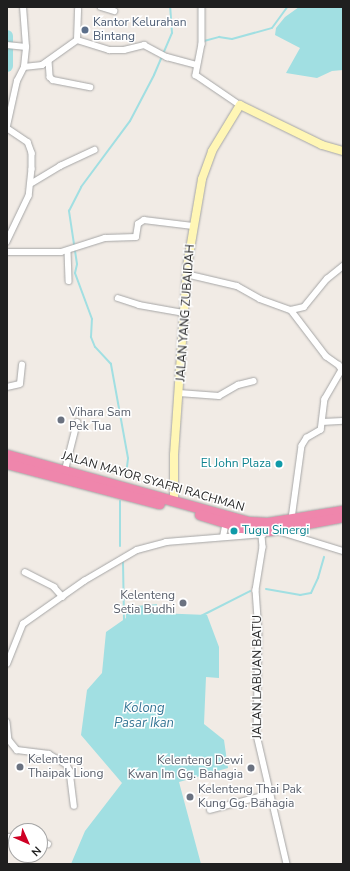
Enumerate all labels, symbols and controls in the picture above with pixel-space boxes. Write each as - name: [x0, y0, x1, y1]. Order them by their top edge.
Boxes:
- place label: Kantor Kelurahan Bintang: [93, 16, 186, 44]
- marker: Kantor Kelurahan Bintang: [80, 25, 90, 35]
- street label: JALAN YANG ZUBAIDAH: [174, 244, 198, 382]
- place label: Vihara Sam Pek Tua: [69, 406, 131, 434]
- marker: Vihara Sam Pek Tua: [56, 415, 66, 425]
- street label: JALAN MAYOR SYAFRI RACHMAN: [60, 449, 246, 515]
- place label: El John Plaza: [201, 457, 271, 471]
- marker: El John Plaza: [274, 459, 284, 469]
- place label: Tugu Sinergi: [242, 524, 309, 538]
- marker: Tugu Sinergi: [229, 526, 239, 536]
- place label: Kelenteng Setia Budhi: [113, 589, 175, 617]
- marker: Kelenteng Setia Budhi: [178, 598, 188, 608]
- street label: JALAN LABUAN BATU: [251, 615, 265, 739]
- water label: Kolong Pasar Ikan: [114, 701, 174, 732]
- place label: Kelenteng Thaipak Liong: [28, 753, 103, 781]
- place label: Kelenteng Dewi Kwan Im Gg. Bahagia: [128, 754, 243, 782]
- marker: Kelenteng Thaipak Liong: [15, 762, 25, 772]
- marker: Kelenteng Dewi Kwan Im Gg. Bahagia: [246, 763, 256, 773]
- place label: Kelenteng Thai Pak Kung Gg. Bahagia: [198, 783, 302, 811]
- marker: Kelenteng Thai Pak Kung Gg. Bahagia: [185, 792, 195, 802]
- north arrow: [8, 823, 48, 863]
- text: N: [28, 843, 44, 859]

